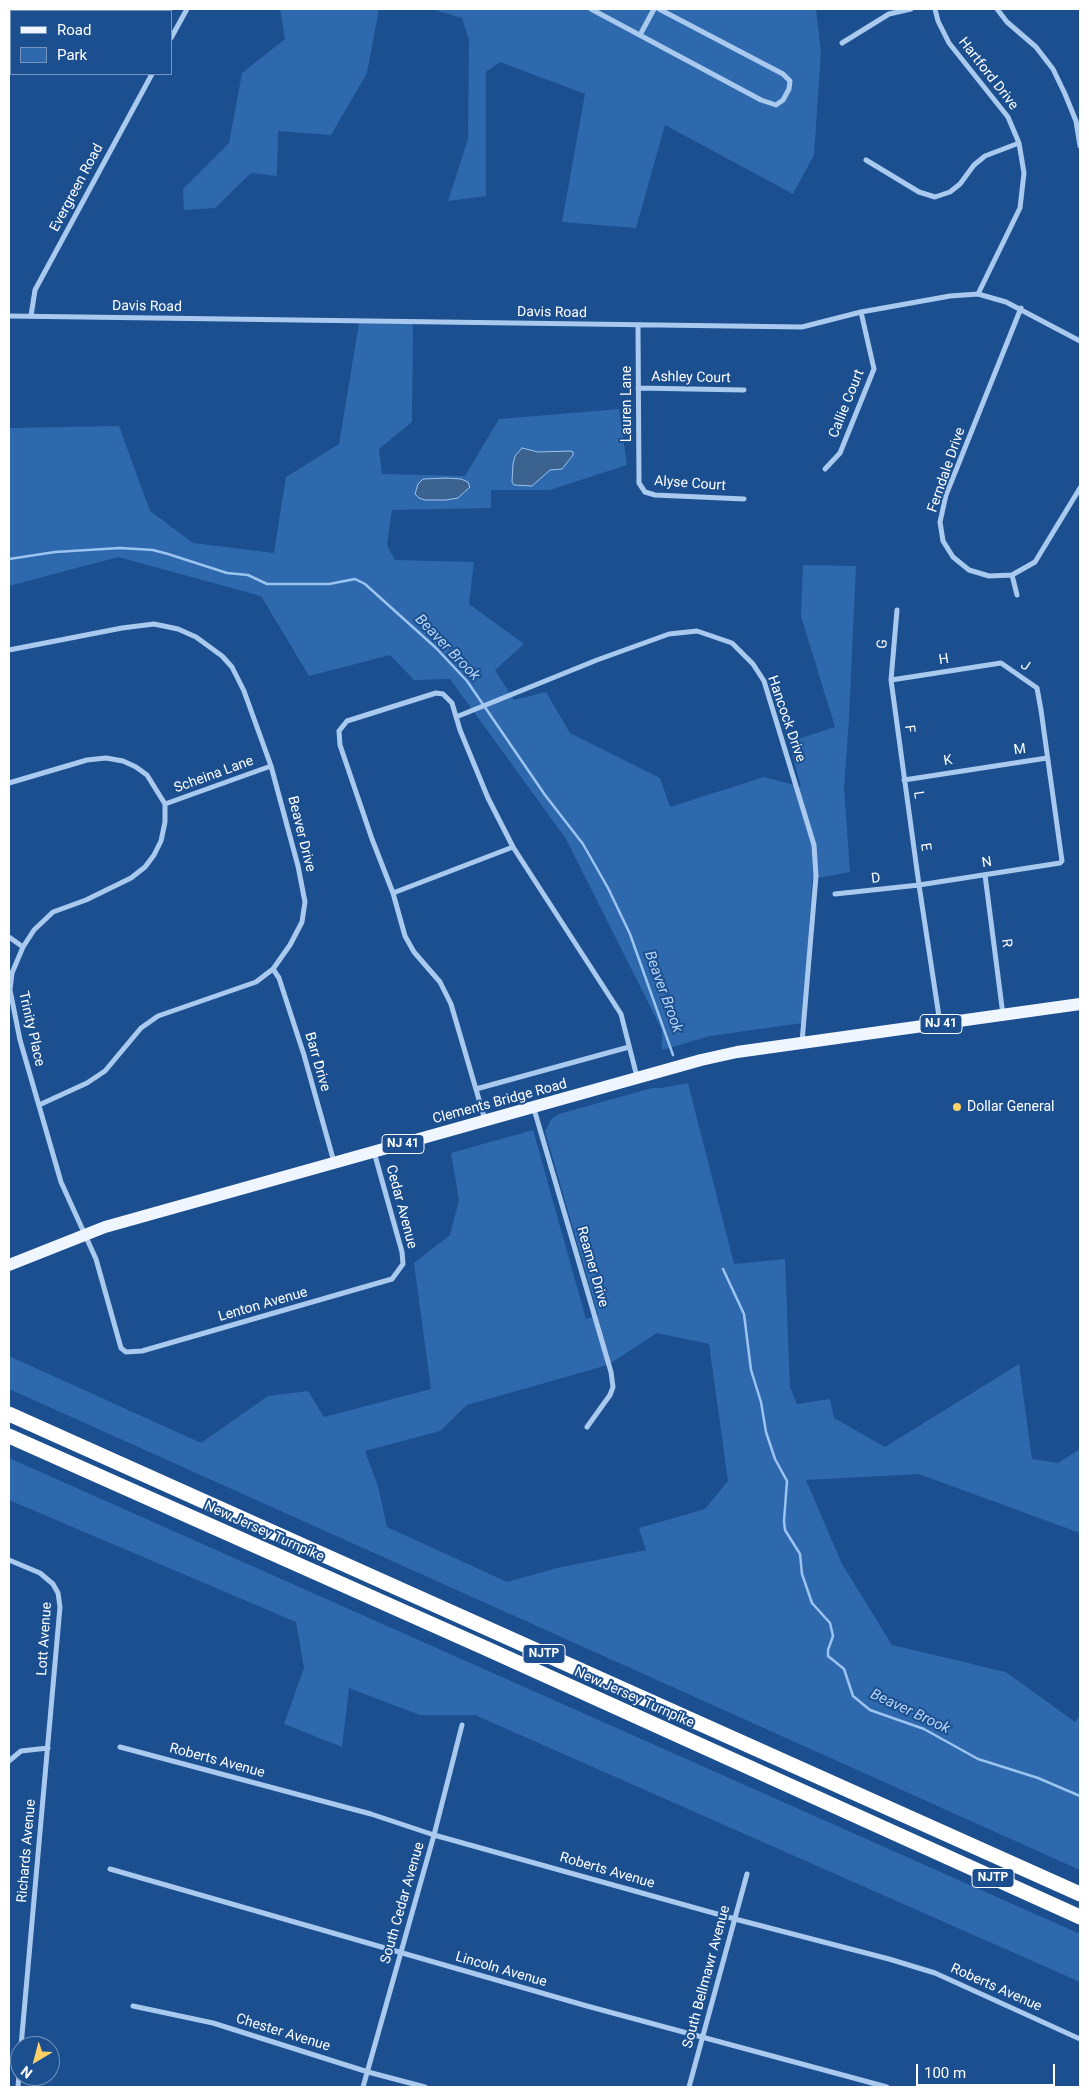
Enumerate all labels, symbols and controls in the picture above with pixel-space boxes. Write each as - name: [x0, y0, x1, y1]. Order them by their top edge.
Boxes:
- legend: [10, 10, 172, 75]
- text: Road: [57, 21, 91, 39]
- street label: Hartford Drive: [954, 34, 1022, 114]
- text: Park: [57, 46, 87, 64]
- street label: Evergreen Road: [47, 141, 107, 235]
- street label: Davis Road: [112, 298, 182, 316]
- street label: Davis Road: [517, 304, 587, 322]
- street label: Lauren Lane: [619, 366, 635, 442]
- street label: Callie Court: [826, 367, 868, 441]
- street label: Ashley Court: [651, 369, 731, 387]
- street label: Ferndale Drive: [925, 425, 969, 515]
- street label: Alyse Court: [654, 473, 726, 495]
- water label: Beaver Brook: [411, 611, 483, 685]
- street label: G: [874, 639, 892, 649]
- street label: H: [938, 651, 950, 669]
- street label: J: [1017, 657, 1033, 675]
- street label: Hancock Drive: [763, 674, 809, 764]
- street label: F: [900, 724, 918, 734]
- street label: M: [1013, 741, 1027, 759]
- street label: K: [942, 752, 954, 770]
- street label: Scheina Lane: [172, 753, 256, 797]
- street label: L: [909, 790, 927, 800]
- street label: Beaver Drive: [283, 794, 319, 874]
- street label: E: [916, 842, 934, 852]
- street label: N: [981, 854, 993, 872]
- street label: D: [870, 870, 882, 888]
- street label: R: [997, 938, 1015, 948]
- water label: Beaver Brook: [640, 949, 686, 1035]
- street label: Trinity Place: [14, 990, 48, 1068]
- road number: NJ 41: [920, 1014, 962, 1034]
- street label: Barr Drive: [301, 1030, 333, 1094]
- street label: Clements Bridge Road: [431, 1076, 569, 1128]
- place label: Dollar General: [967, 1099, 1054, 1115]
- marker: Dollar General: [951, 1101, 963, 1113]
- road number: NJ 41: [382, 1134, 424, 1154]
- street label: Cedar Avenue: [382, 1163, 420, 1251]
- street label: Reamer Drive: [572, 1225, 612, 1309]
- street label: Lenton Avenue: [216, 1284, 310, 1326]
- street label: New Jersey Turnpike: [201, 1498, 327, 1566]
- street label: Lott Avenue: [34, 1602, 56, 1676]
- road number: NJTP: [523, 1645, 565, 1664]
- street label: New Jersey Turnpike: [571, 1664, 697, 1732]
- water label: Beaver Brook: [867, 1686, 953, 1738]
- street label: Roberts Avenue: [167, 1740, 267, 1782]
- street label: Richards Avenue: [14, 1799, 40, 1903]
- street label: South Cedar Avenue: [378, 1840, 428, 1966]
- street label: Roberts Avenue: [558, 1849, 656, 1893]
- road number: NJTP: [972, 1869, 1014, 1888]
- street label: South Bellmawr Avenue: [680, 1904, 734, 2050]
- street label: Lincoln Avenue: [453, 1949, 549, 1991]
- street label: Roberts Avenue: [948, 1960, 1044, 2016]
- street label: Chester Avenue: [234, 2011, 332, 2055]
- north arrow: [10, 2036, 60, 2086]
- scale bar: [919, 2054, 1058, 2086]
- text: N: [18, 2063, 35, 2082]
- text: 100 m: [924, 2064, 966, 2082]

